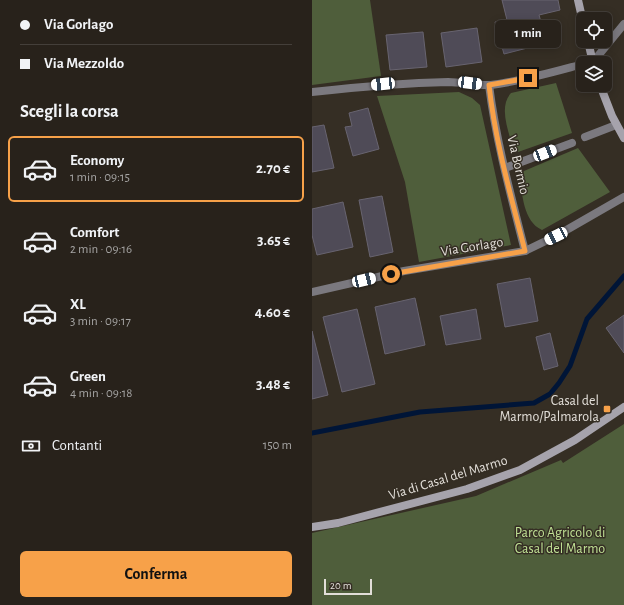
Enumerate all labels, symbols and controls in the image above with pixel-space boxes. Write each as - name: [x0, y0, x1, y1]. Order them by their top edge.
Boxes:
- map controls: [576, 12, 612, 92]
- button: locate: [576, 12, 612, 48]
- text: Via Gorlago: [44, 17, 113, 32]
- callout: 1 min: [495, 20, 561, 48]
- text: 1 min: [514, 27, 542, 40]
- text: Via Mezzoldo: [44, 56, 124, 71]
- button: layers: [576, 56, 612, 92]
- route end: [519, 69, 537, 87]
- car: [457, 76, 483, 90]
- car: [370, 77, 396, 91]
- text: Scegli la corsa: [20, 103, 119, 121]
- street label: Via Bormio: [504, 134, 532, 196]
- car: [532, 143, 558, 163]
- icon: car: [22, 151, 58, 187]
- text: Economy: [70, 153, 124, 168]
- text: 2.70 €: [256, 161, 290, 176]
- text: 1 min · 09:15: [70, 171, 130, 184]
- icon: car: [22, 223, 58, 259]
- text: Comfort: [70, 225, 119, 240]
- car: [543, 225, 569, 247]
- text: 3.65 €: [257, 233, 290, 248]
- street label: Via Gorlago: [440, 235, 504, 259]
- text: 2 min · 09:16: [70, 243, 132, 256]
- route start: [382, 265, 400, 283]
- car: [351, 271, 377, 289]
- icon: car: [22, 295, 58, 331]
- text: XL: [70, 297, 86, 312]
- text: 4.60 €: [255, 305, 290, 320]
- text: 3 min · 09:17: [70, 315, 131, 328]
- icon: car: [22, 367, 58, 403]
- text: Green: [70, 369, 106, 384]
- text: 3.48 €: [256, 377, 290, 392]
- text: 4 min · 09:18: [70, 387, 133, 400]
- place label: Casal del Marmo/Palmarola: [499, 394, 600, 424]
- marker: Casal del Marmo/Palmarola: [602, 404, 612, 414]
- icon: cash: [20, 435, 42, 457]
- text: Contanti: [52, 438, 102, 453]
- text: 150 m: [263, 439, 292, 452]
- street label: Via di Casal del Marmo: [387, 453, 509, 503]
- park label: Parco Agricolo di Casal del Marmo: [515, 526, 605, 556]
- button: Conferma: [20, 551, 292, 597]
- scale bar: [324, 577, 372, 596]
- text: 20 m: [330, 580, 351, 591]

